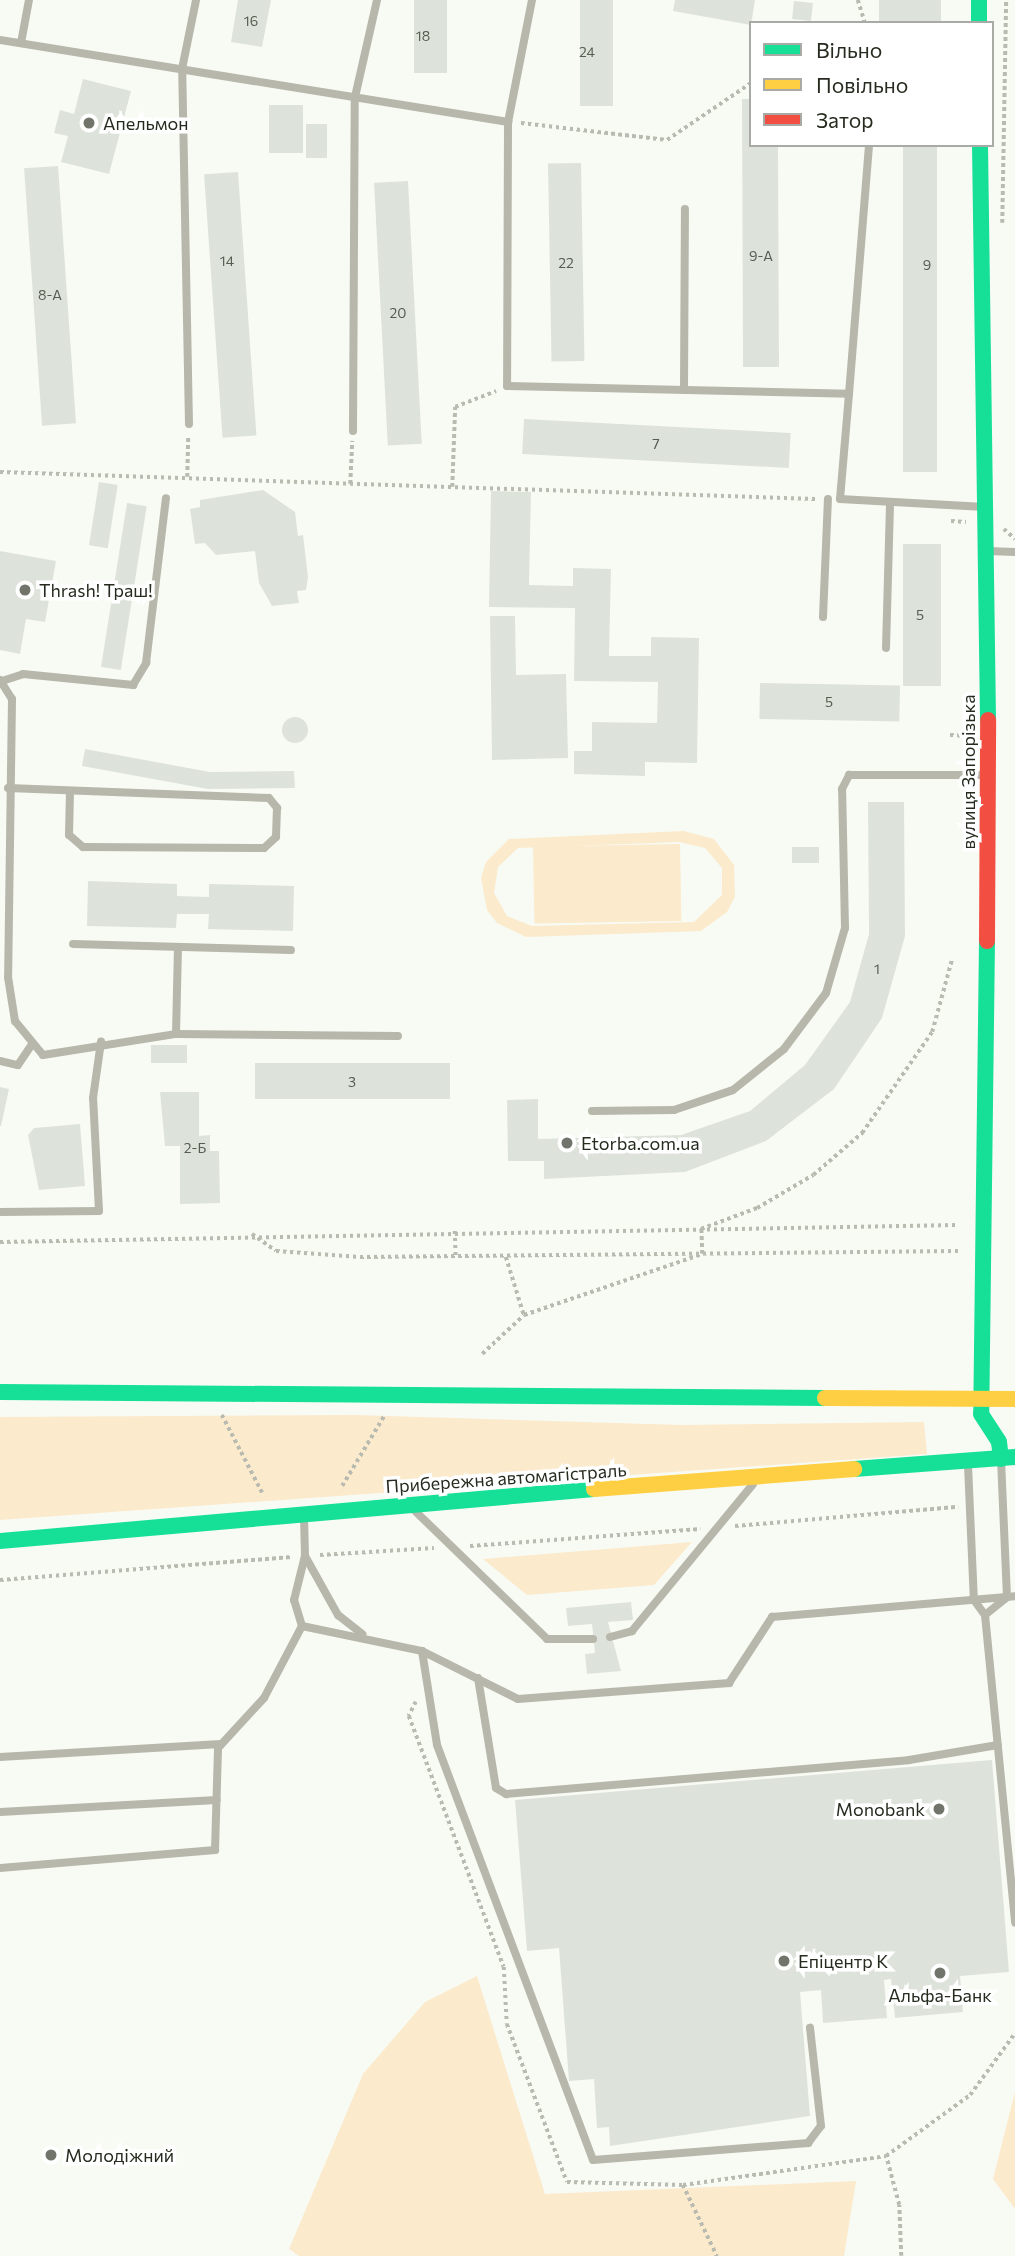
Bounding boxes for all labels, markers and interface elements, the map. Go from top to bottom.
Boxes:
house number: 16 [244,13,258,29]
legend [749,21,994,147]
house number: 18 [416,28,430,44]
text: Вільно [816,37,882,62]
house number: 24 [579,44,595,60]
text: Повільно [816,72,908,97]
text: Затор [816,107,873,132]
place label: Апельмон [103,112,189,134]
marker: Апельмон [81,115,97,131]
house number: 9-А [749,248,773,264]
house number: 14 [220,253,234,269]
house number: 22 [558,255,574,271]
house number: 9 [923,257,931,273]
house number: 8-А [38,287,62,303]
house number: 20 [390,305,406,321]
house number: 7 [652,436,660,452]
place label: Thrash! Траш! [39,579,153,601]
marker: Thrash! Траш! [17,582,33,598]
house number: 5 [916,607,924,623]
house number: 5 [825,694,833,710]
street label: вулиця Запорізька [957,694,979,850]
house number: 1 [874,961,880,977]
house number: 3 [348,1074,356,1090]
place label: Etorba.com.ua [581,1132,700,1154]
marker: Etorba.com.ua [559,1135,575,1151]
house number: 2-Б [184,1140,206,1156]
street label: Прибережна автомагістраль [385,1459,627,1497]
place label: Monobank [836,1798,925,1820]
marker: Monobank [931,1801,947,1817]
place label: Епіцентр К [798,1950,888,1972]
marker: Епіцентр К [776,1953,792,1969]
marker: Альфа-Банк [932,1965,948,1981]
place label: Альфа-Банк [888,1984,992,2006]
place label: Молодіжний [65,2144,174,2166]
marker: Молодіжний [43,2147,59,2163]

